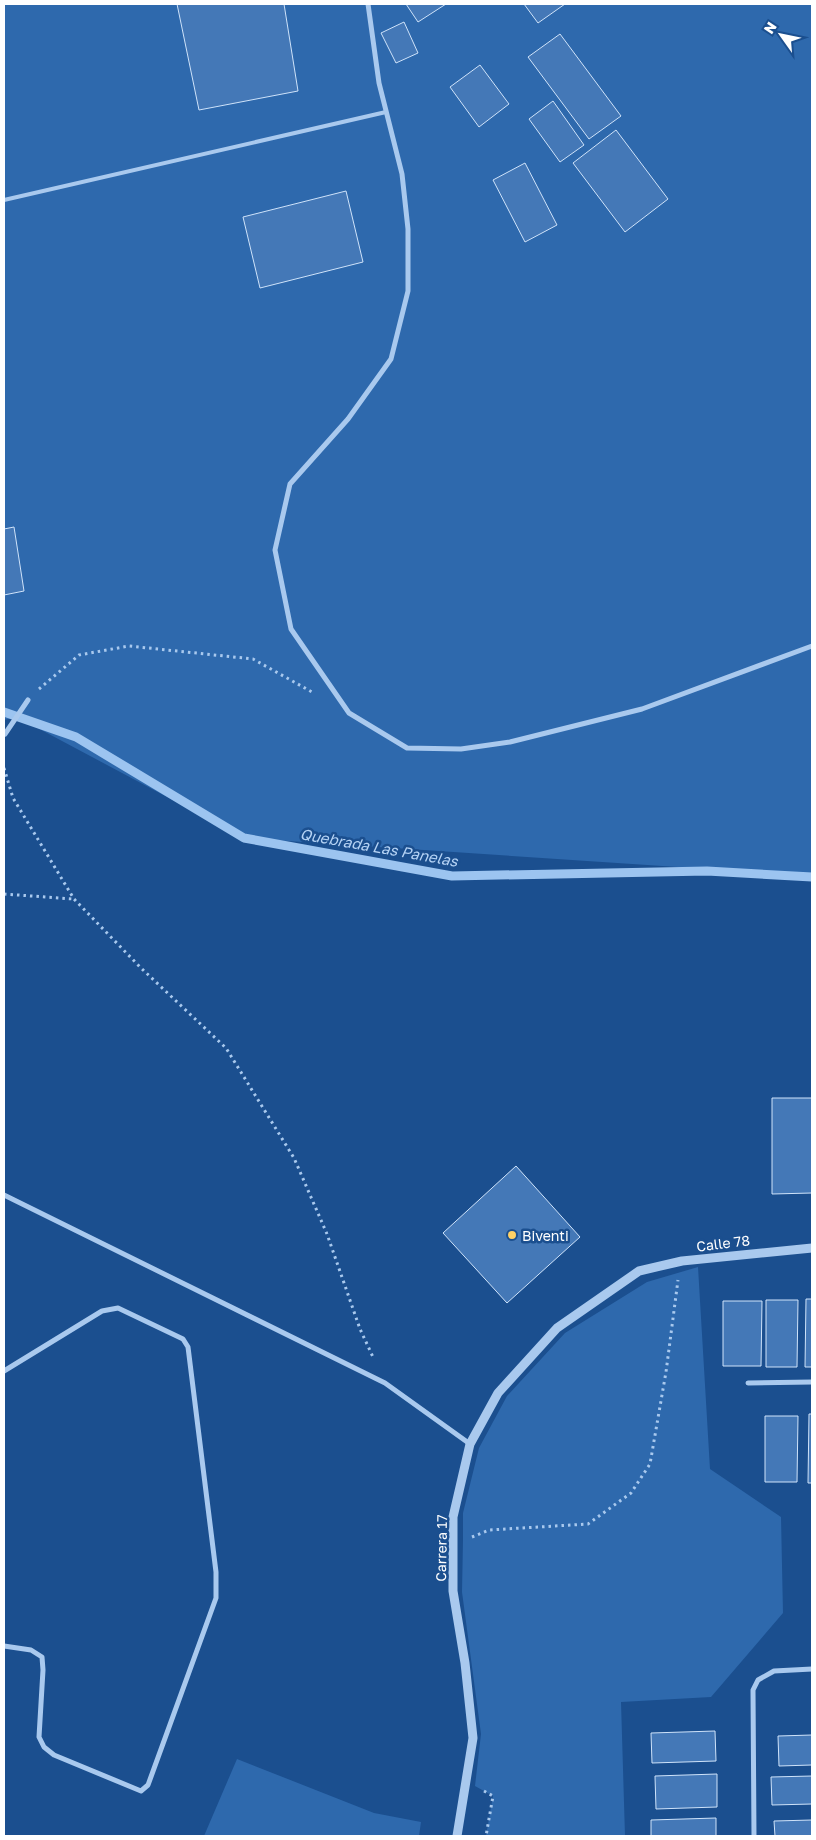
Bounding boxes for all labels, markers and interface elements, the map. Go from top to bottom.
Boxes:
north arrow [756,10,806,60]
text: N [760,19,780,37]
water label: Quebrada Las Panelas [299,824,460,870]
place label: Biventi [522,1227,569,1244]
marker: Biventi [506,1229,518,1241]
street label: Calle 78 [695,1231,751,1255]
street label: Carrera 17 [432,1514,450,1582]

